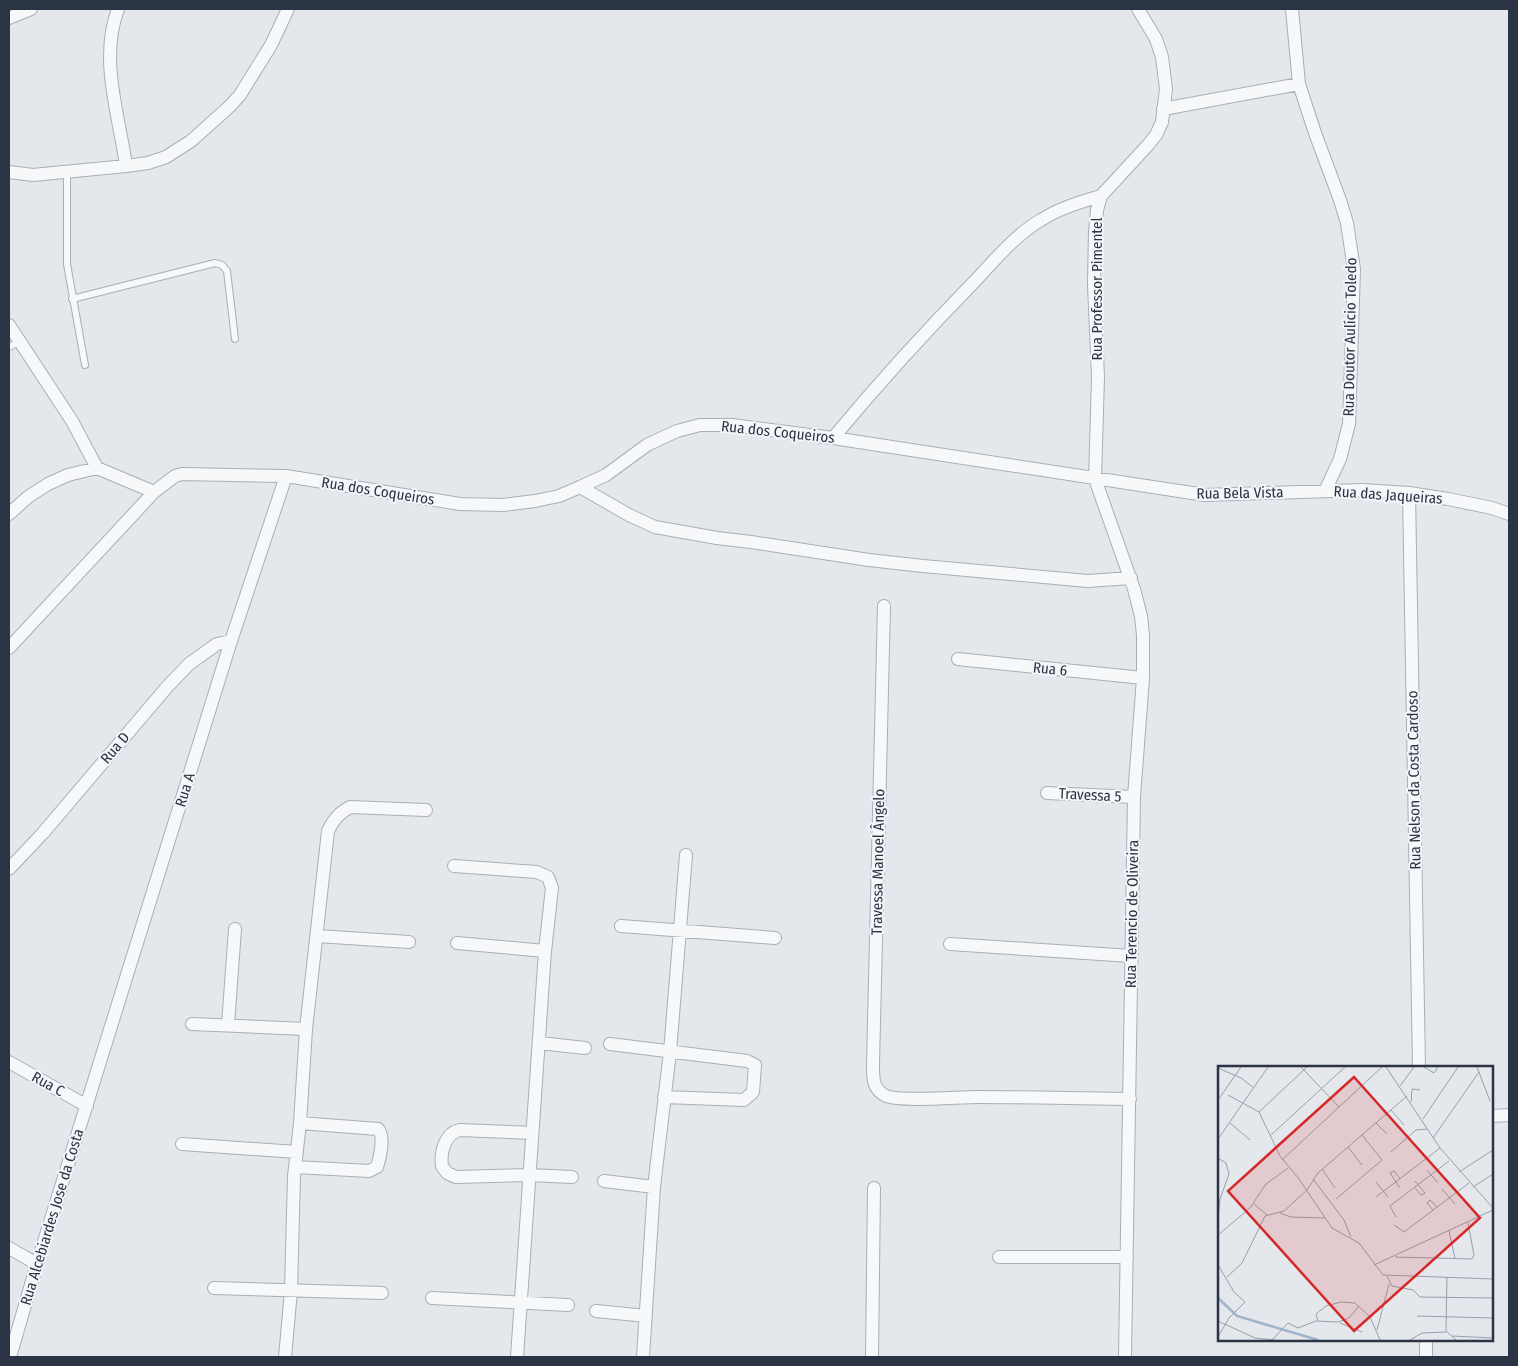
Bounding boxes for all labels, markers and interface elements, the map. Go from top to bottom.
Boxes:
street label: Rua Professor Pimentel [1088,218,1106,360]
street label: Rua Doutor Aulício Toledo [1340,257,1360,417]
street label: Rua dos Coqueiros [720,417,836,447]
street label: Rua dos Coqueiros [320,473,436,509]
street label: Rua das Jaqueiras [1333,482,1443,508]
street label: Rua Bela Vista [1196,483,1284,503]
street label: Rua 6 [1032,658,1068,680]
street label: Rua Nelson da Costa Cardoso [1403,690,1425,870]
street label: Rua D [97,729,133,767]
street label: Rua A [171,771,199,809]
street label: Travessa 5 [1058,784,1122,806]
street label: Travessa Manoel Ângelo [868,789,888,935]
street label: Rua Terencio de Oliveira [1122,840,1142,988]
inset map [1218,1066,1493,1341]
street label: Rua C [29,1068,68,1100]
street label: Rua Alcebiardes Jose da Costa [17,1127,87,1307]

